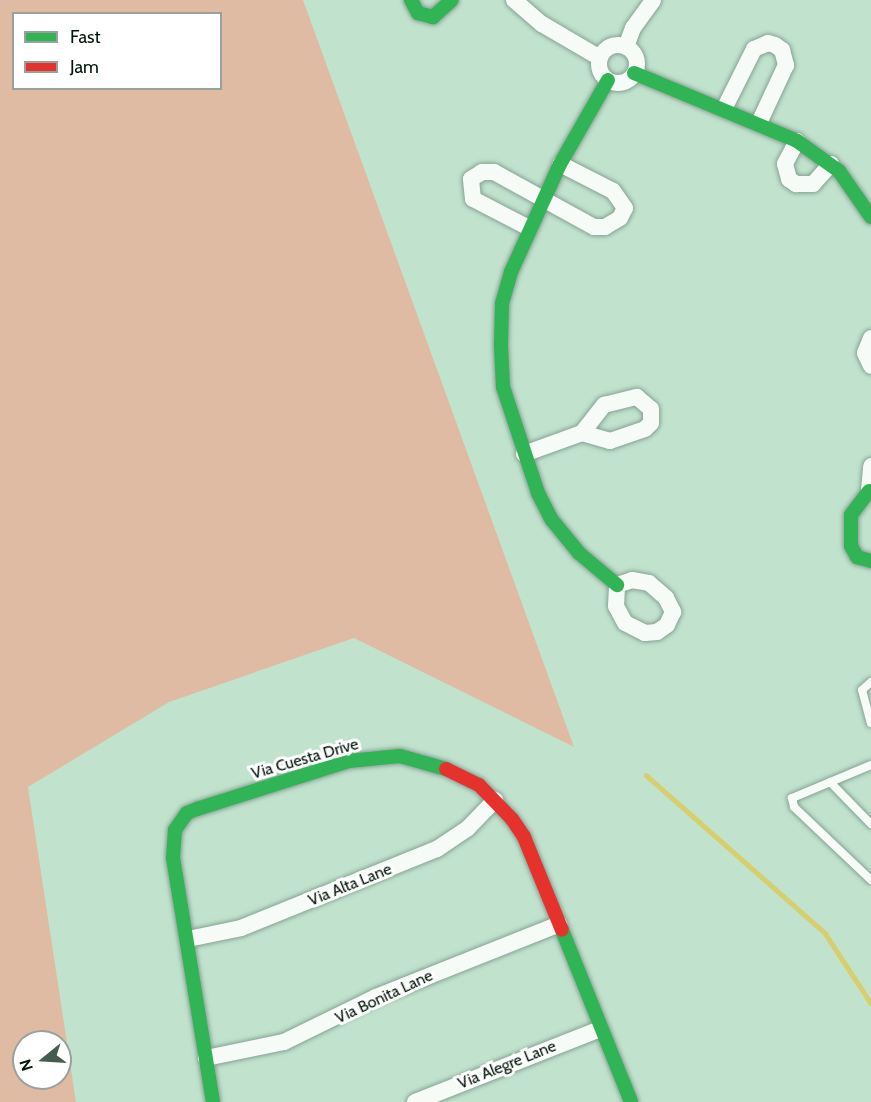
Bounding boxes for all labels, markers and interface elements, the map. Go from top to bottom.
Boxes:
legend [12,12,222,90]
text: Fast [70,26,101,48]
text: Jam [70,56,99,78]
street label: Via Cuesta Drive [249,735,361,783]
street label: Via Alta Lane [306,860,394,910]
street label: Via Bonita Lane [332,966,436,1028]
north arrow [12,1030,72,1090]
street label: Via Alegre Lane [455,1037,559,1093]
text: N [16,1057,37,1073]

